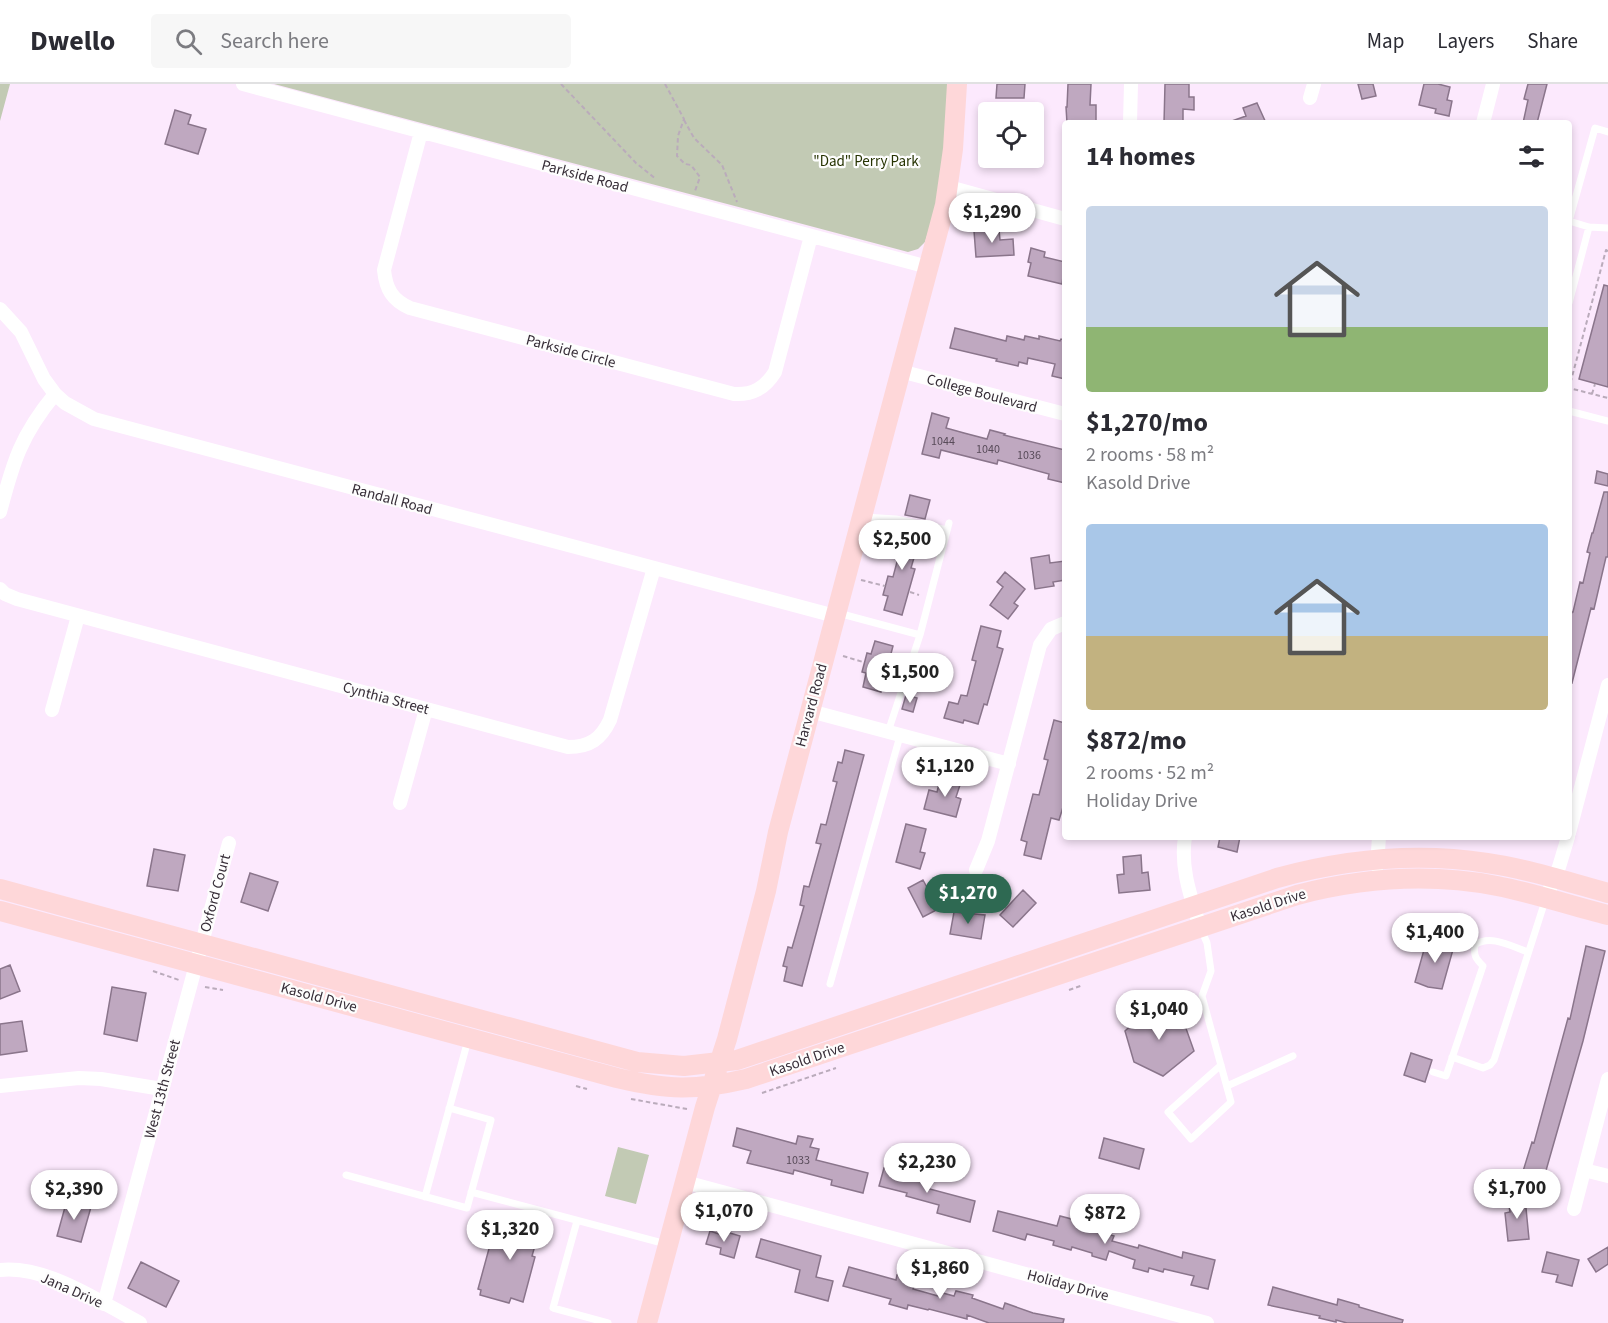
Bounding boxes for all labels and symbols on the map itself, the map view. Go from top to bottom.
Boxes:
park label: "Dad" Perry Park [813,151,919,172]
street label: Parkside Road [539,155,631,198]
pin: $1,290 [943,193,1041,244]
street label: Parkside Circle [524,329,618,374]
street label: College Boulevard [924,369,1039,418]
house number: 1044 [931,433,955,450]
house number: 1040 [976,441,1000,458]
house number: 1036 [1017,447,1041,464]
street label: Randall Road [349,479,435,520]
pin: $2,500 [853,520,951,571]
pin: $1,500 [861,653,959,704]
street label: Harvard Road [790,661,833,749]
street label: Cynthia Street [340,677,431,720]
pin: $1,120 [896,747,994,798]
street label: Oxford Court [195,852,236,935]
pin: $1,270 [919,874,1017,925]
street label: Kasold Drive [1228,883,1309,928]
pin: $1,400 [1386,913,1484,964]
street label: Kasold Drive [278,977,359,1018]
pin: $1,040 [1110,990,1208,1041]
street label: West 13th Street [139,1037,186,1141]
street label: Kasold Drive [767,1037,848,1082]
pin: $2,230 [878,1143,976,1194]
house number: 1033 [786,1152,810,1169]
pin: $1,700 [1468,1169,1566,1220]
pin: $2,390 [25,1170,123,1221]
pin: $1,070 [675,1192,773,1243]
pin: $872 [1069,1194,1141,1245]
pin: $1,320 [461,1210,559,1261]
pin: $1,860 [891,1249,989,1300]
street label: Holiday Drive [1025,1264,1111,1306]
street label: Jana Drive [37,1267,106,1313]

